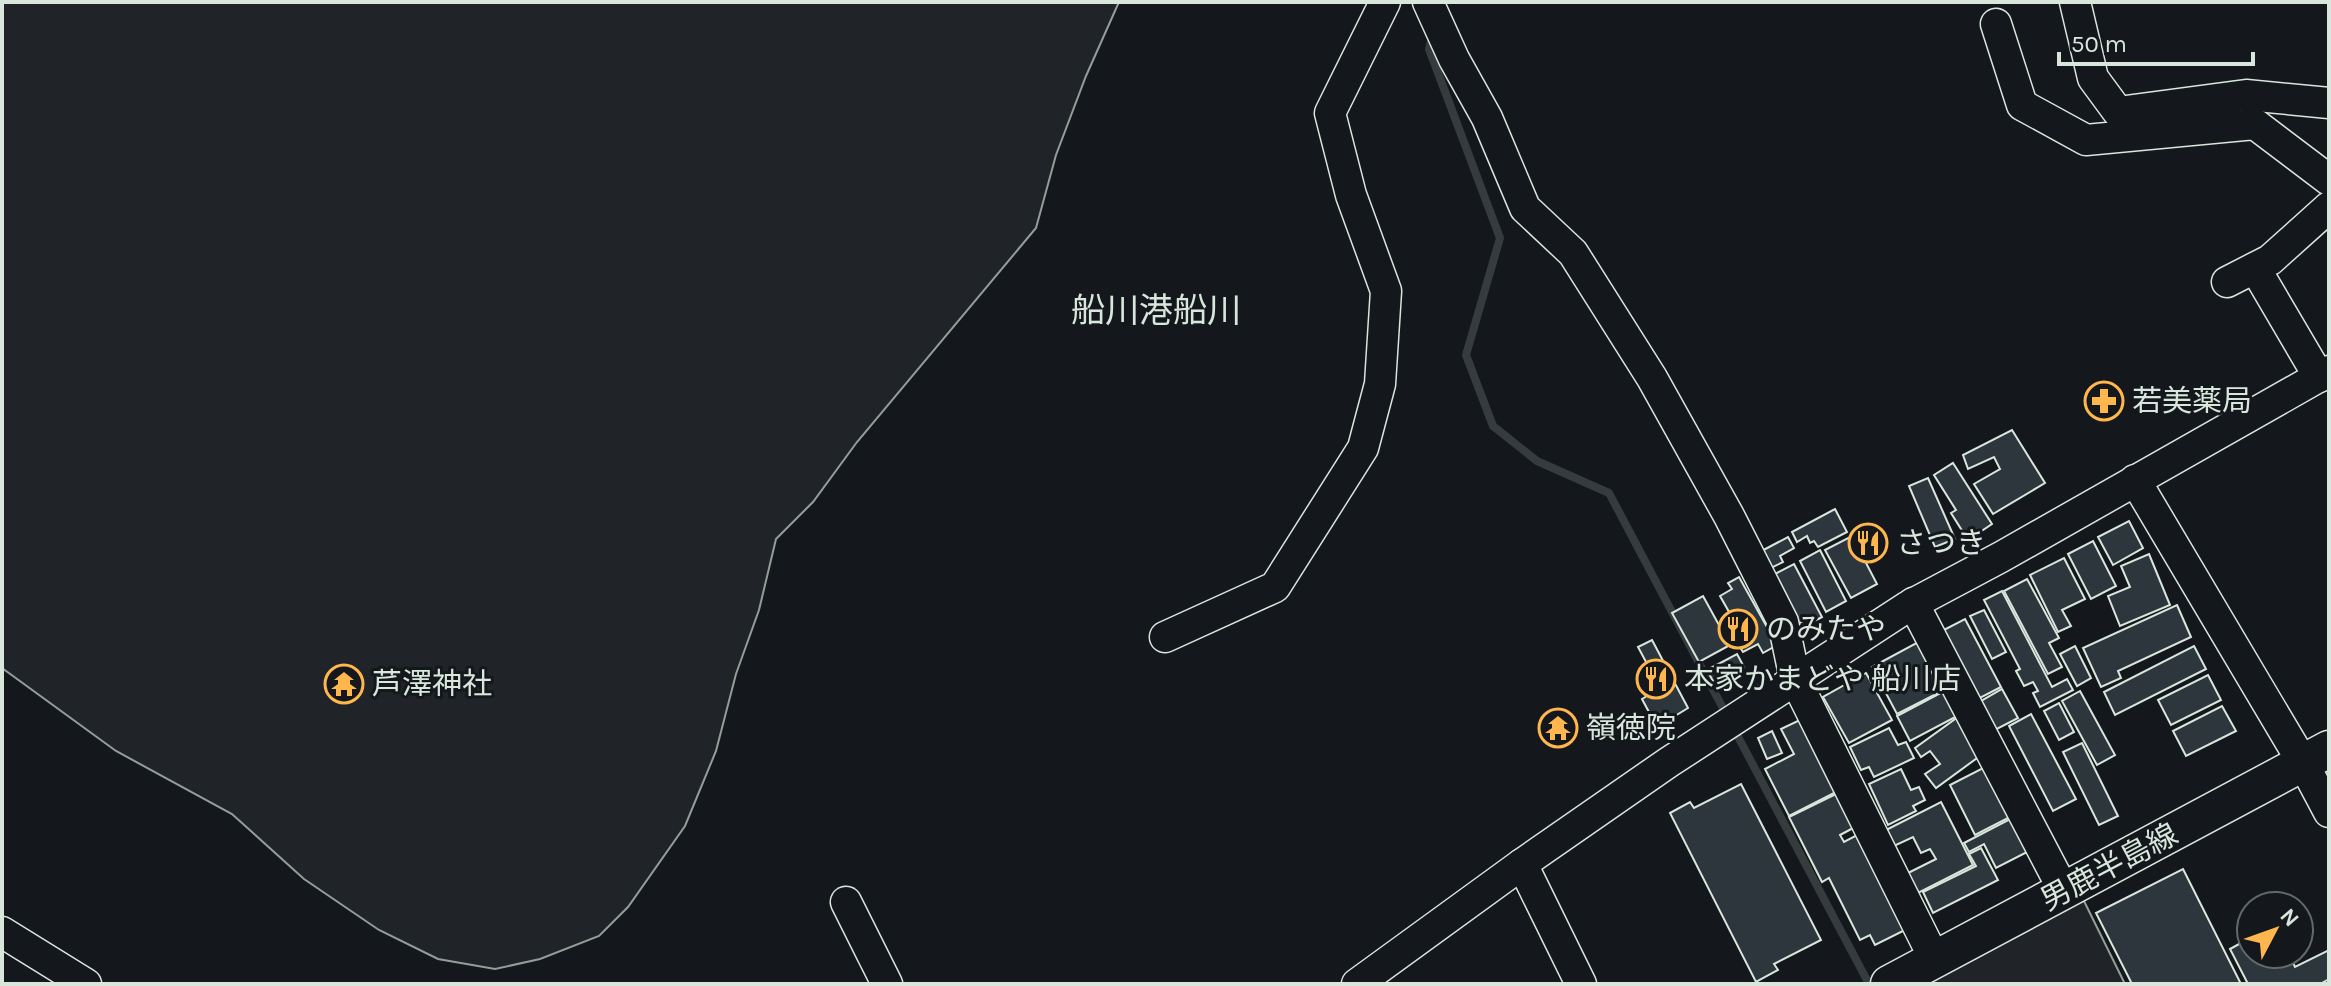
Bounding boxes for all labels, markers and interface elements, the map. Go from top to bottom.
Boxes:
scale bar [2059,16,2253,66]
text: 50 m [2071,30,2127,58]
district label: 船川港船川 [1071,291,1241,331]
pharmacy icon: 若美薬局 [2083,380,2125,422]
place label: 若美薬局 [2132,383,2252,419]
restaurant icon: さつき [1847,522,1889,564]
place label: さつき [1896,525,1986,561]
restaurant icon: のみたや [1717,608,1759,650]
place label: のみたや [1766,611,1886,647]
restaurant icon: 本家かまどや 船川店 [1635,658,1677,700]
place label: 本家かまどや 船川店 [1684,661,1961,697]
temple icon: 芦澤神社 [323,663,365,705]
place label: 芦澤神社 [372,666,492,702]
temple icon: 嶺徳院 [1537,707,1579,749]
place label: 嶺徳院 [1586,710,1676,746]
street label: 男鹿半島線 [2034,816,2184,918]
north arrow [2235,890,2315,970]
text: N [2274,903,2304,932]

